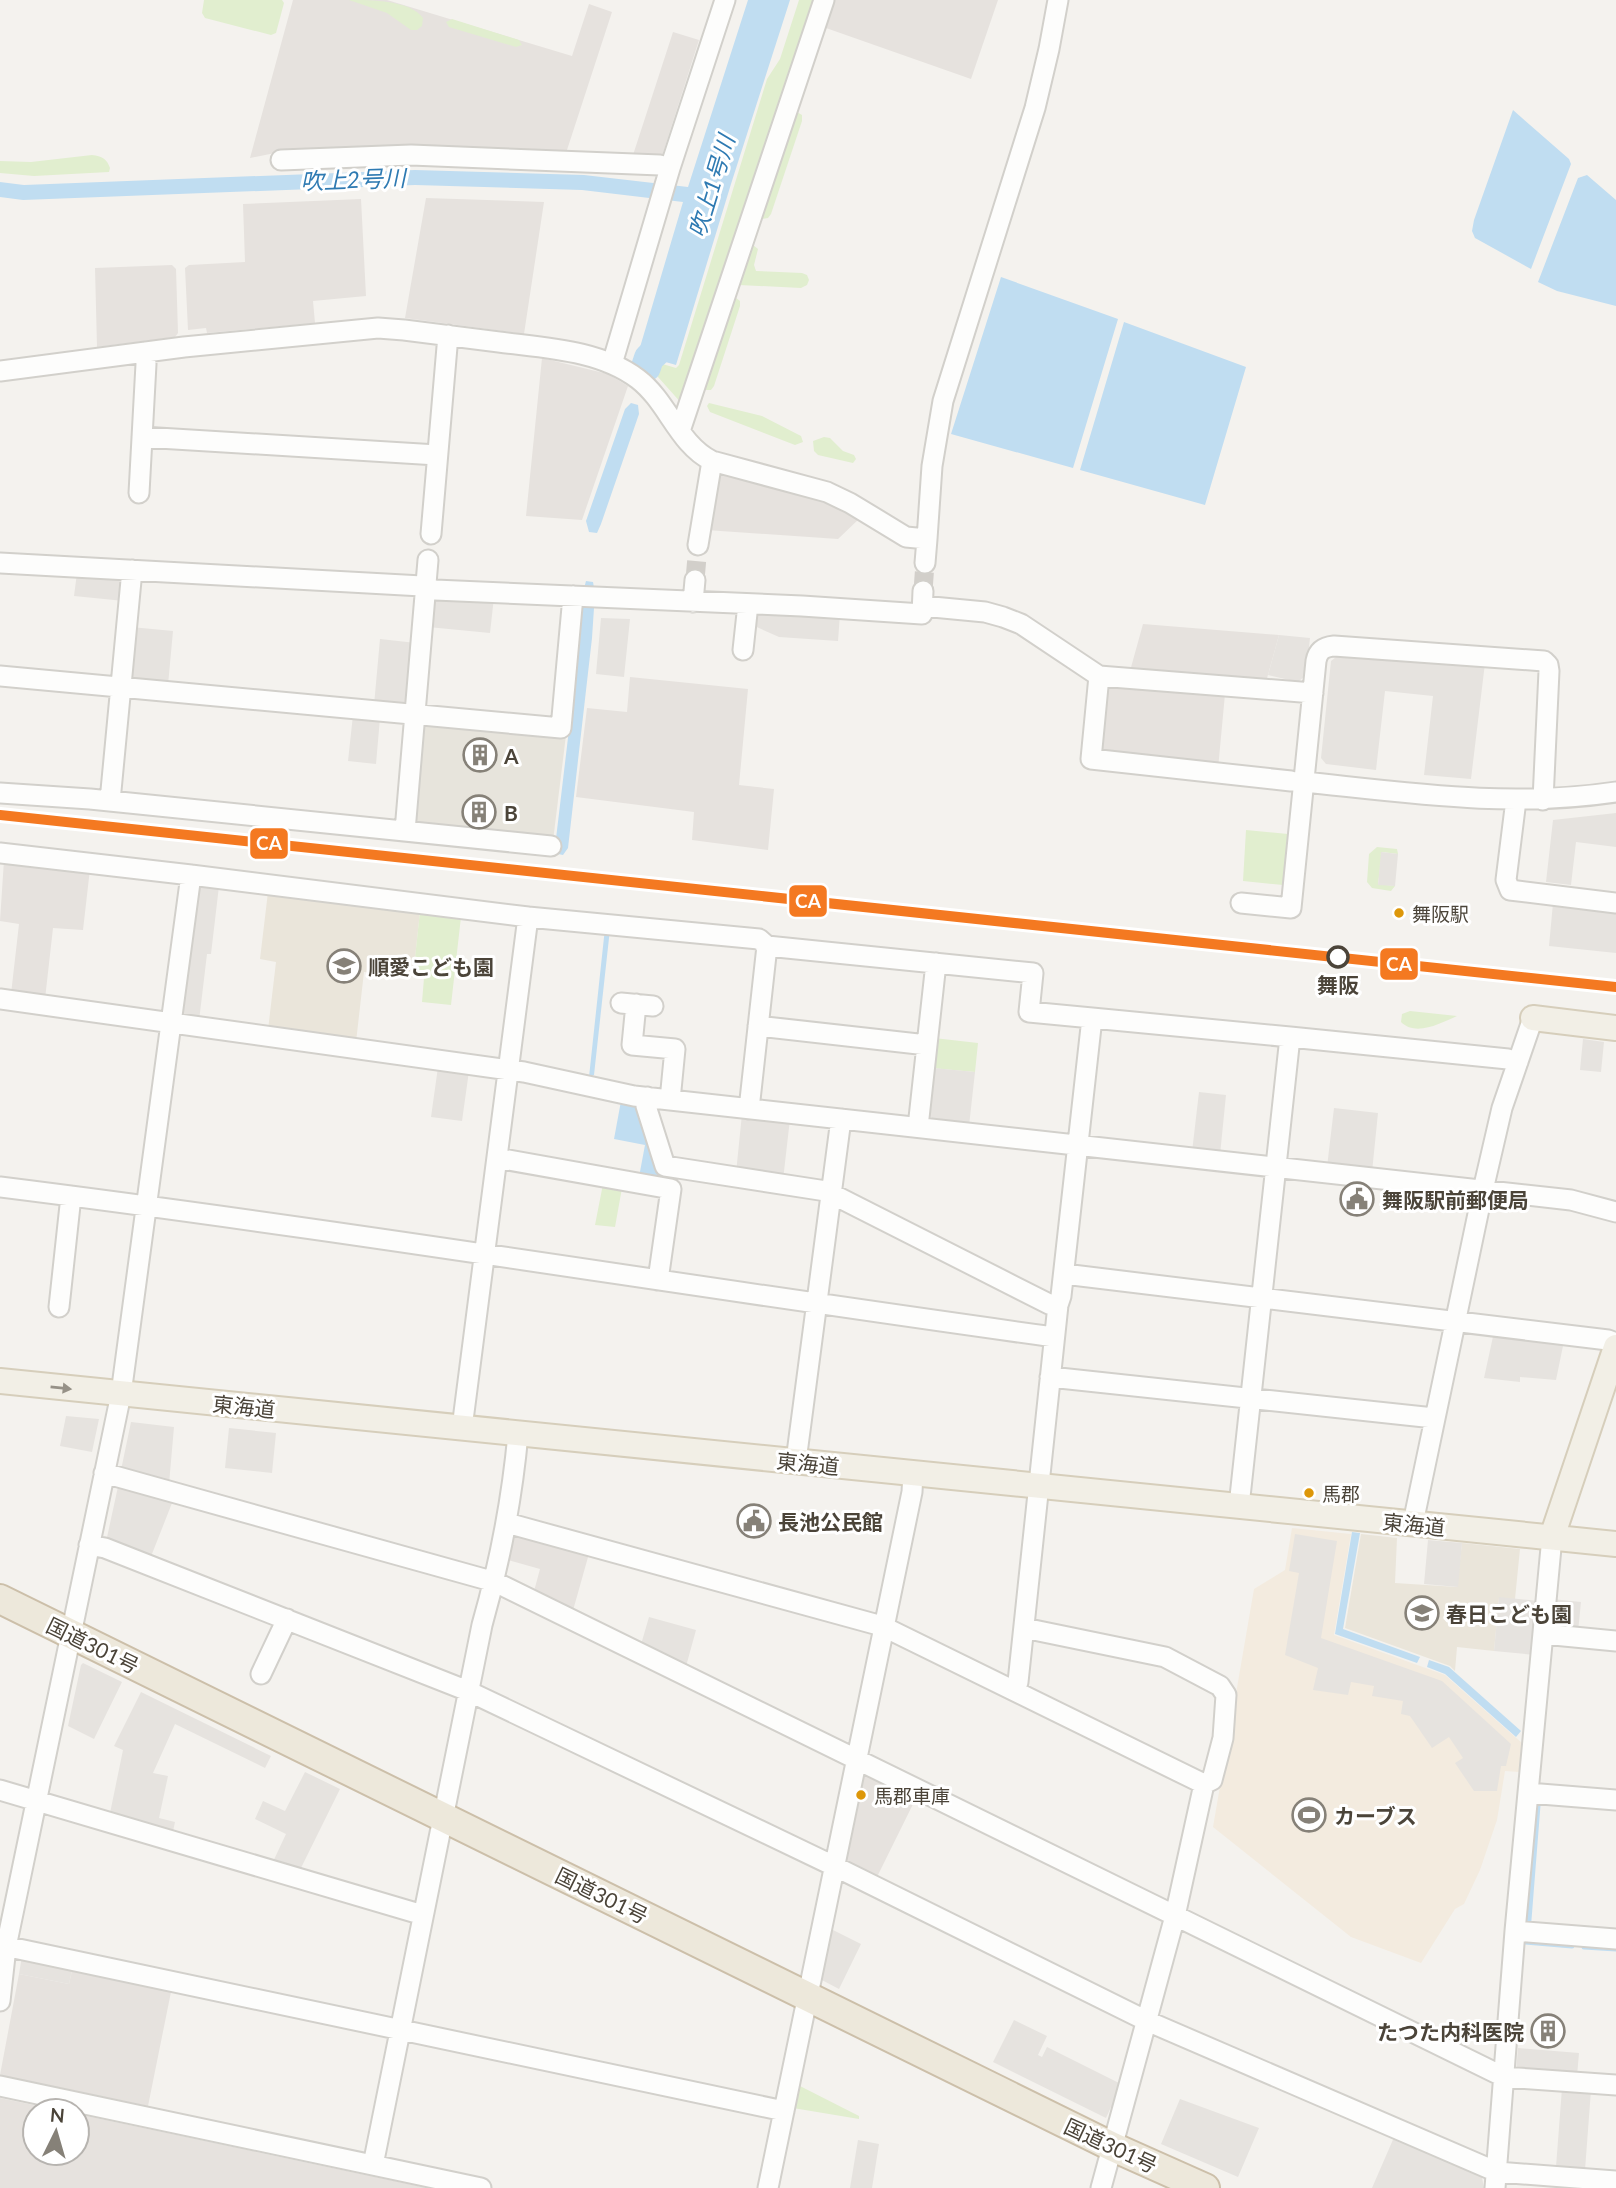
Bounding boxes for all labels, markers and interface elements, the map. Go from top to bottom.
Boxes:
water label: 吹上1号川 [682,129,741,240]
water label: 吹上2号川 [300,163,409,195]
building icon: A [461,736,499,774]
place label: A [503,743,519,768]
building icon: B [460,793,498,831]
place label: B [504,800,518,825]
line badge: CA [249,827,289,860]
text: CA [256,831,283,854]
line badge: CA [788,884,828,918]
text: CA [795,889,822,912]
place label: 舞阪駅 [1412,902,1469,925]
marker: 舞阪駅 [1392,906,1406,920]
marker: 舞阪 [1327,946,1349,968]
school or university icon: 順愛こども園 [325,947,363,985]
line badge: CA [1379,947,1419,981]
text: CA [1386,952,1413,975]
place label: 順愛こども園 [368,954,494,979]
place label: 舞阪 [1317,972,1359,997]
public building icon: 舞阪駅前郵便局 [1338,1180,1376,1218]
place label: 舞阪駅前郵便局 [1382,1187,1529,1212]
one-way arrow [50,1382,72,1393]
street label: 東海道 [211,1390,277,1422]
street label: 東海道 [775,1447,841,1479]
place label: 馬郡 [1322,1482,1360,1505]
marker: 馬郡 [1302,1486,1316,1500]
public building icon: 長池公民館 [735,1502,773,1540]
street label: 東海道 [1381,1508,1447,1540]
place label: 長池公民館 [778,1509,883,1534]
school or university icon: 春日こども園 [1403,1594,1441,1632]
place label: 春日こども園 [1446,1601,1572,1626]
street label: 国道301号 [43,1612,143,1678]
place label: 馬郡車庫 [874,1784,950,1807]
marker: 馬郡車庫 [854,1788,868,1802]
sports icon: カーブス [1290,1796,1328,1834]
place label: カーブス [1334,1803,1417,1828]
street label: 国道301号 [552,1862,652,1928]
building icon: たつた内科医院 [1529,2012,1567,2050]
place label: たつた内科医院 [1377,2019,1524,2044]
north arrow [21,2097,91,2167]
text: N [49,2102,66,2127]
street label: 国道301号 [1061,2113,1161,2177]

